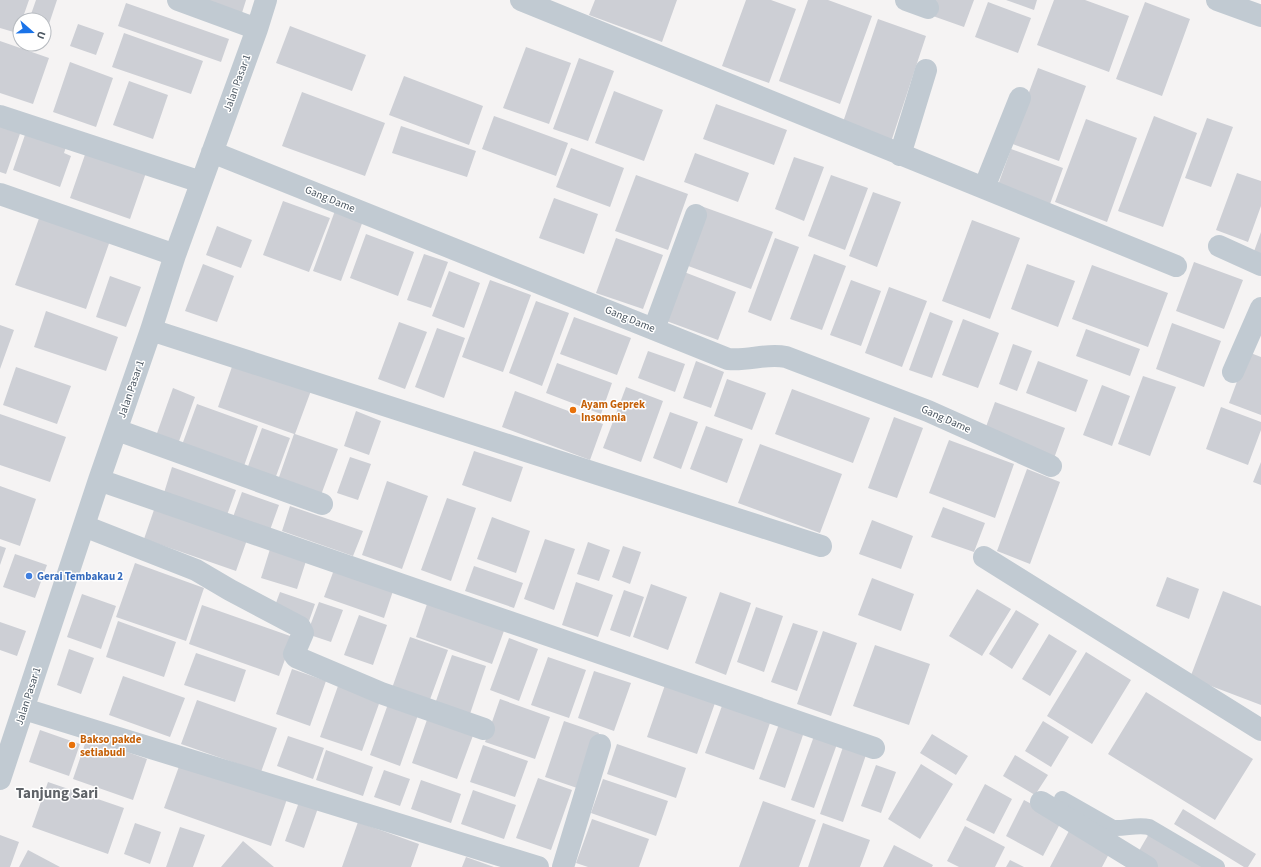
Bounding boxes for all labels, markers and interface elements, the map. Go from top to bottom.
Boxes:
north arrow [12,12,52,52]
text: U [33,29,49,41]
street label: Jalan Pasar 1 [220,52,254,114]
street label: Gang Dame [303,182,358,216]
street label: Gang Dame [603,302,658,336]
street label: Jalan Pasar 1 [114,358,148,420]
place label: Ayam Geprek Insomnia [580,397,645,425]
street label: Gang Dame [919,401,974,437]
marker: Ayam Geprek Insomnia [568,405,578,415]
place label: Gerai Tembakau 2 [37,569,123,584]
marker: Gerai Tembakau 2 [24,571,34,581]
street label: Jalan Pasar 1 [12,665,44,727]
place label: Bakso pakde setiabudi [80,732,142,760]
marker: Bakso pakde setiabudi [67,740,77,750]
district label: Tanjung Sari [16,783,98,804]

